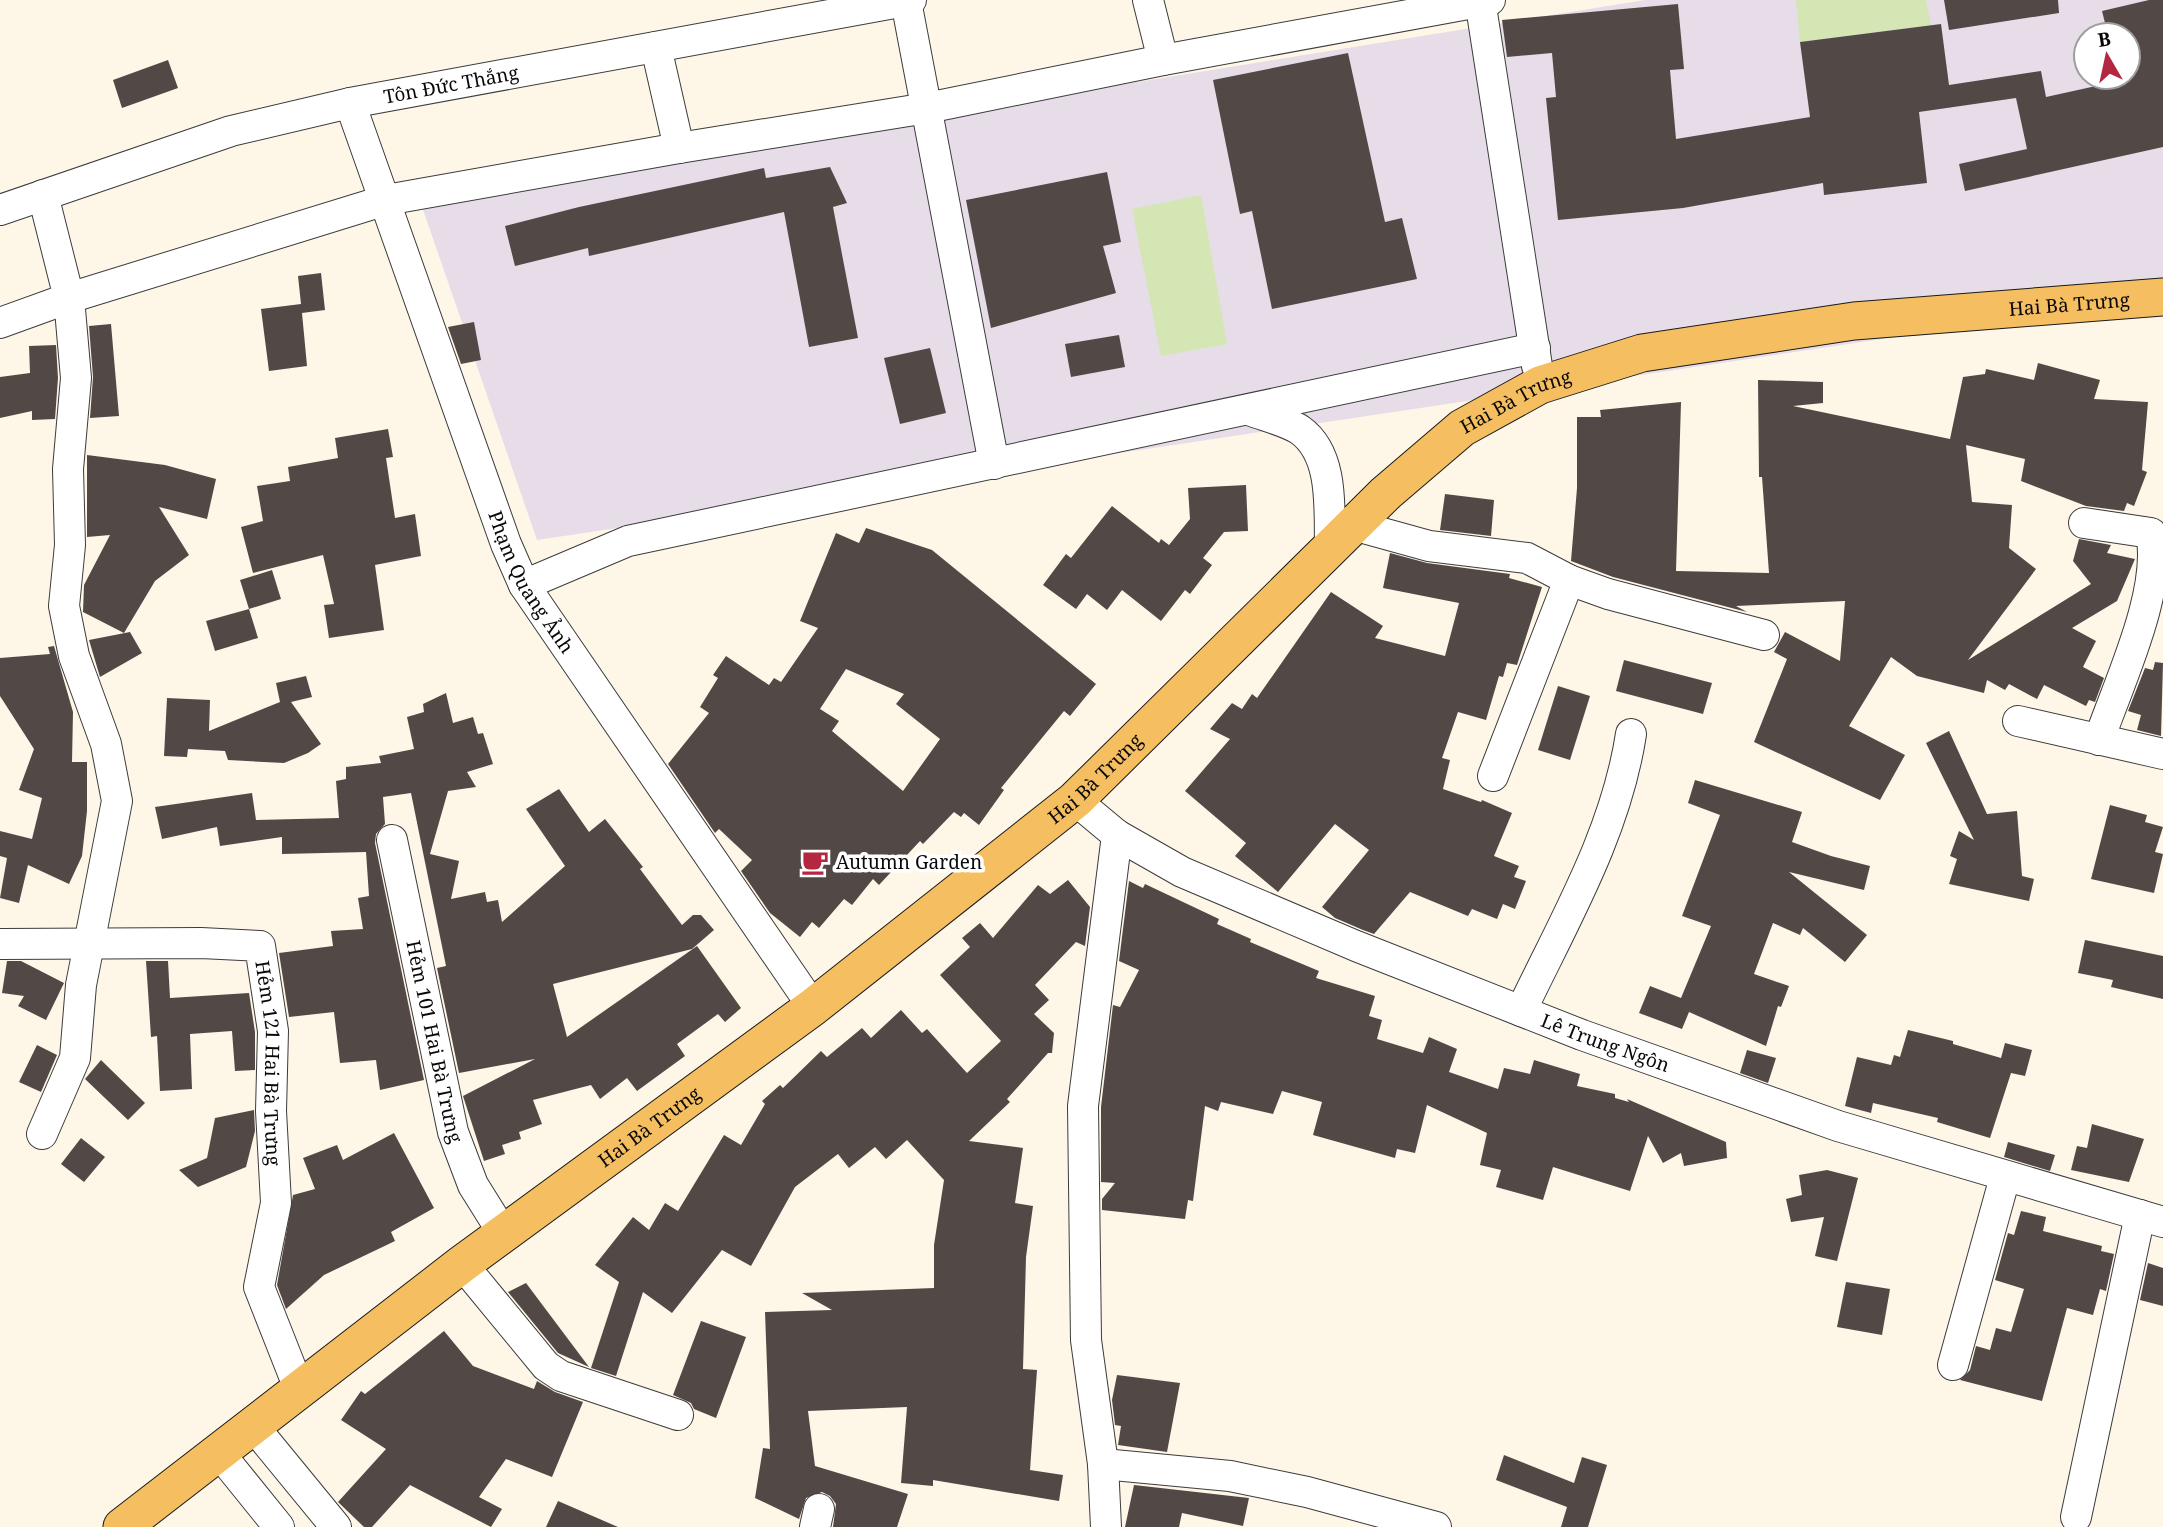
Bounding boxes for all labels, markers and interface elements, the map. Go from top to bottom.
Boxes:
north arrow [2072,21,2142,91]
text: B [2096,25,2113,53]
street label: Tôn Đức Thắng [381,59,521,110]
street label: Hai Bà Trưng [2008,287,2131,322]
street label: Hai Bà Trưng [1455,363,1574,440]
street label: Phạm Quang Ảnh [482,507,580,658]
street label: Hai Bà Trưng [1042,728,1148,830]
cafe icon: Autumn Garden [800,847,830,877]
place label: Autumn Garden [836,849,982,875]
street label: Hẻm 101 Hai Bà Trưng [400,938,469,1147]
street label: Hẻm 121 Hai Bà Trưng [249,959,287,1167]
street label: Lê Trung Ngôn [1537,1007,1673,1078]
street label: Hai Bà Trưng [593,1081,706,1173]

